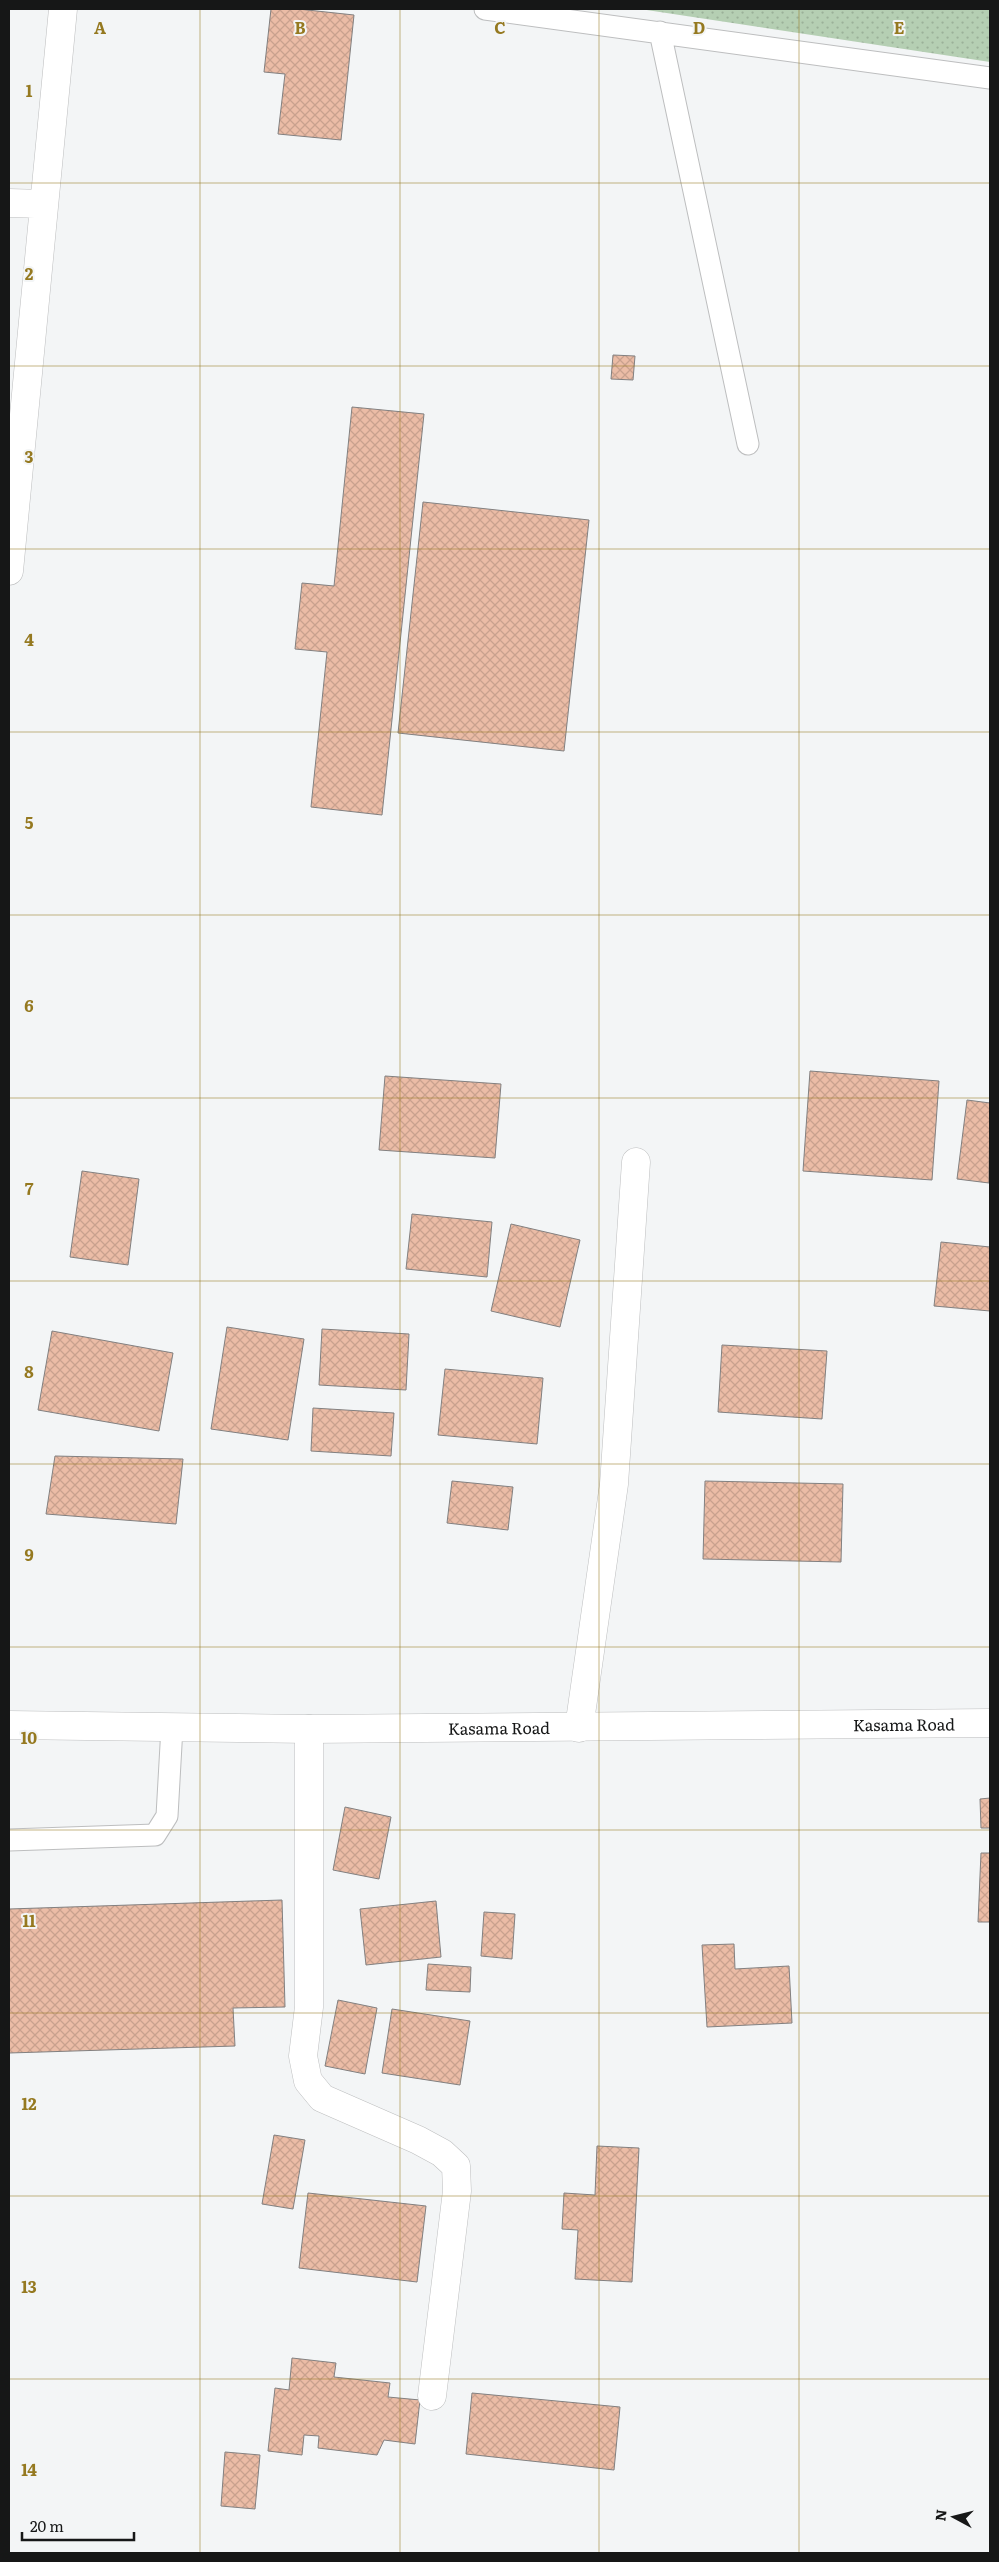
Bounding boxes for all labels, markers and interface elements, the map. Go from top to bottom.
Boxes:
text: A [94,15,106,39]
text: B [294,15,306,39]
text: C [494,15,506,39]
text: D [693,15,705,39]
text: E [894,15,905,39]
text: 1 [26,78,33,102]
text: 2 [25,261,34,285]
text: 3 [25,444,34,468]
text: 4 [24,627,34,651]
text: 5 [25,810,34,834]
text: 6 [24,993,34,1017]
text: 7 [25,1176,34,1200]
text: 8 [24,1359,34,1383]
text: 9 [24,1542,34,1566]
street label: Kasama Road [853,1711,955,1736]
street label: Kasama Road [448,1715,550,1740]
text: 10 [21,1725,37,1749]
text: 11 [22,1908,36,1932]
text: 12 [21,2091,37,2115]
text: 13 [21,2274,37,2298]
text: 14 [21,2457,37,2481]
north arrow [929,2492,979,2542]
text: N [929,2508,951,2522]
scale bar [22,2510,135,2542]
text: 20 m [30,2514,64,2537]

